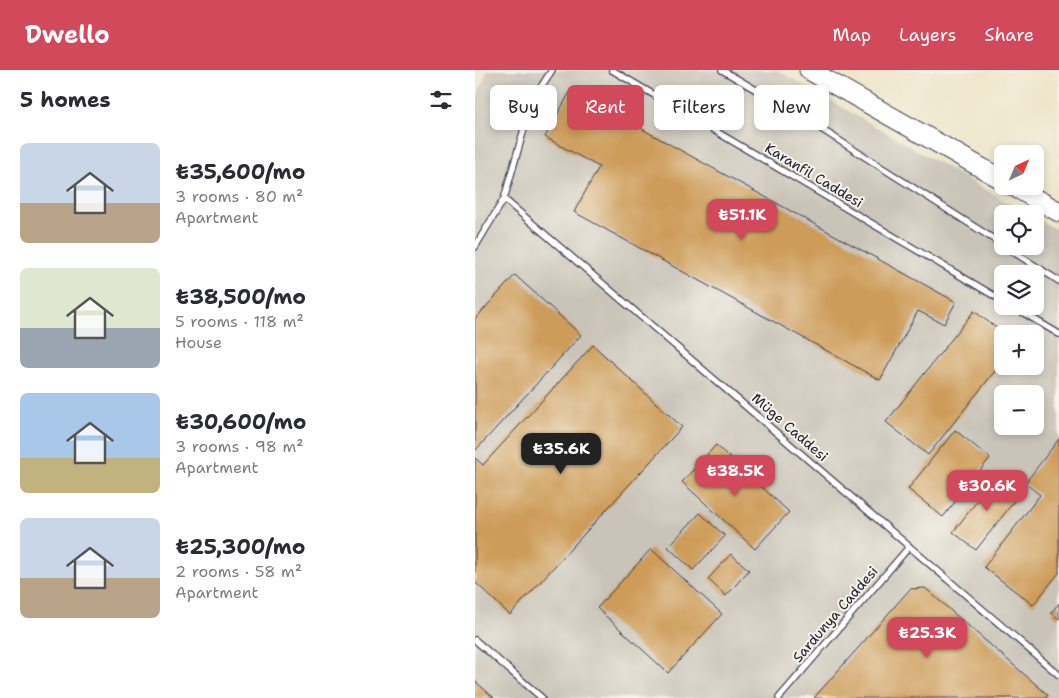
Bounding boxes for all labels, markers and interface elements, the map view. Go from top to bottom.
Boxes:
text: Dwello [25,19,110,51]
text: Map [833,23,871,47]
text: Layers [899,23,956,47]
text: Share [984,23,1034,47]
chip: Buy [490,85,557,130]
chip: Rent [567,85,644,130]
chip: Filters [654,85,744,130]
chip: New [754,85,829,130]
text: 5 homes [20,86,111,114]
icon: filters [427,86,455,114]
street label: Karanfil Caddesi [762,139,866,211]
north arrow [994,145,1044,195]
map controls [994,145,1044,435]
text: ₺35,600/mo [175,158,305,186]
icon: home [60,163,120,223]
text: 3 rooms · 80 m² [175,186,303,207]
pin: ₺51.1K [701,198,783,241]
text: ₺51.1K [718,204,766,225]
button: locate [994,205,1044,255]
text: Apartment [175,207,258,228]
button: layers [994,265,1044,315]
text: ₺38,500/mo [175,283,306,311]
icon: home [60,288,120,348]
text: 5 rooms · 118 m² [175,311,304,332]
button: + [994,325,1044,375]
text: House [175,332,222,353]
button: − [994,385,1044,435]
street label: Müge Caddesi [748,389,832,465]
text: ₺30,600/mo [175,408,306,436]
icon: home [60,413,120,473]
pin: ₺35.6K [520,432,602,475]
text: 3 rooms · 98 m² [175,436,304,457]
text: ₺35.6K [532,438,590,459]
pin: ₺38.5K [694,454,776,497]
text: Apartment [175,457,258,478]
text: ₺38.5K [706,460,764,481]
pin: ₺30.6K [946,470,1028,512]
text: ₺30.6K [958,475,1016,496]
text: ₺25,300/mo [175,533,305,561]
icon: home [60,538,120,598]
text: 2 rooms · 58 m² [175,561,302,582]
street label: Sardunya Caddesi [788,562,882,666]
text: Apartment [175,582,258,603]
pin: ₺25.3K [886,616,968,659]
text: ₺25.3K [898,622,956,643]

